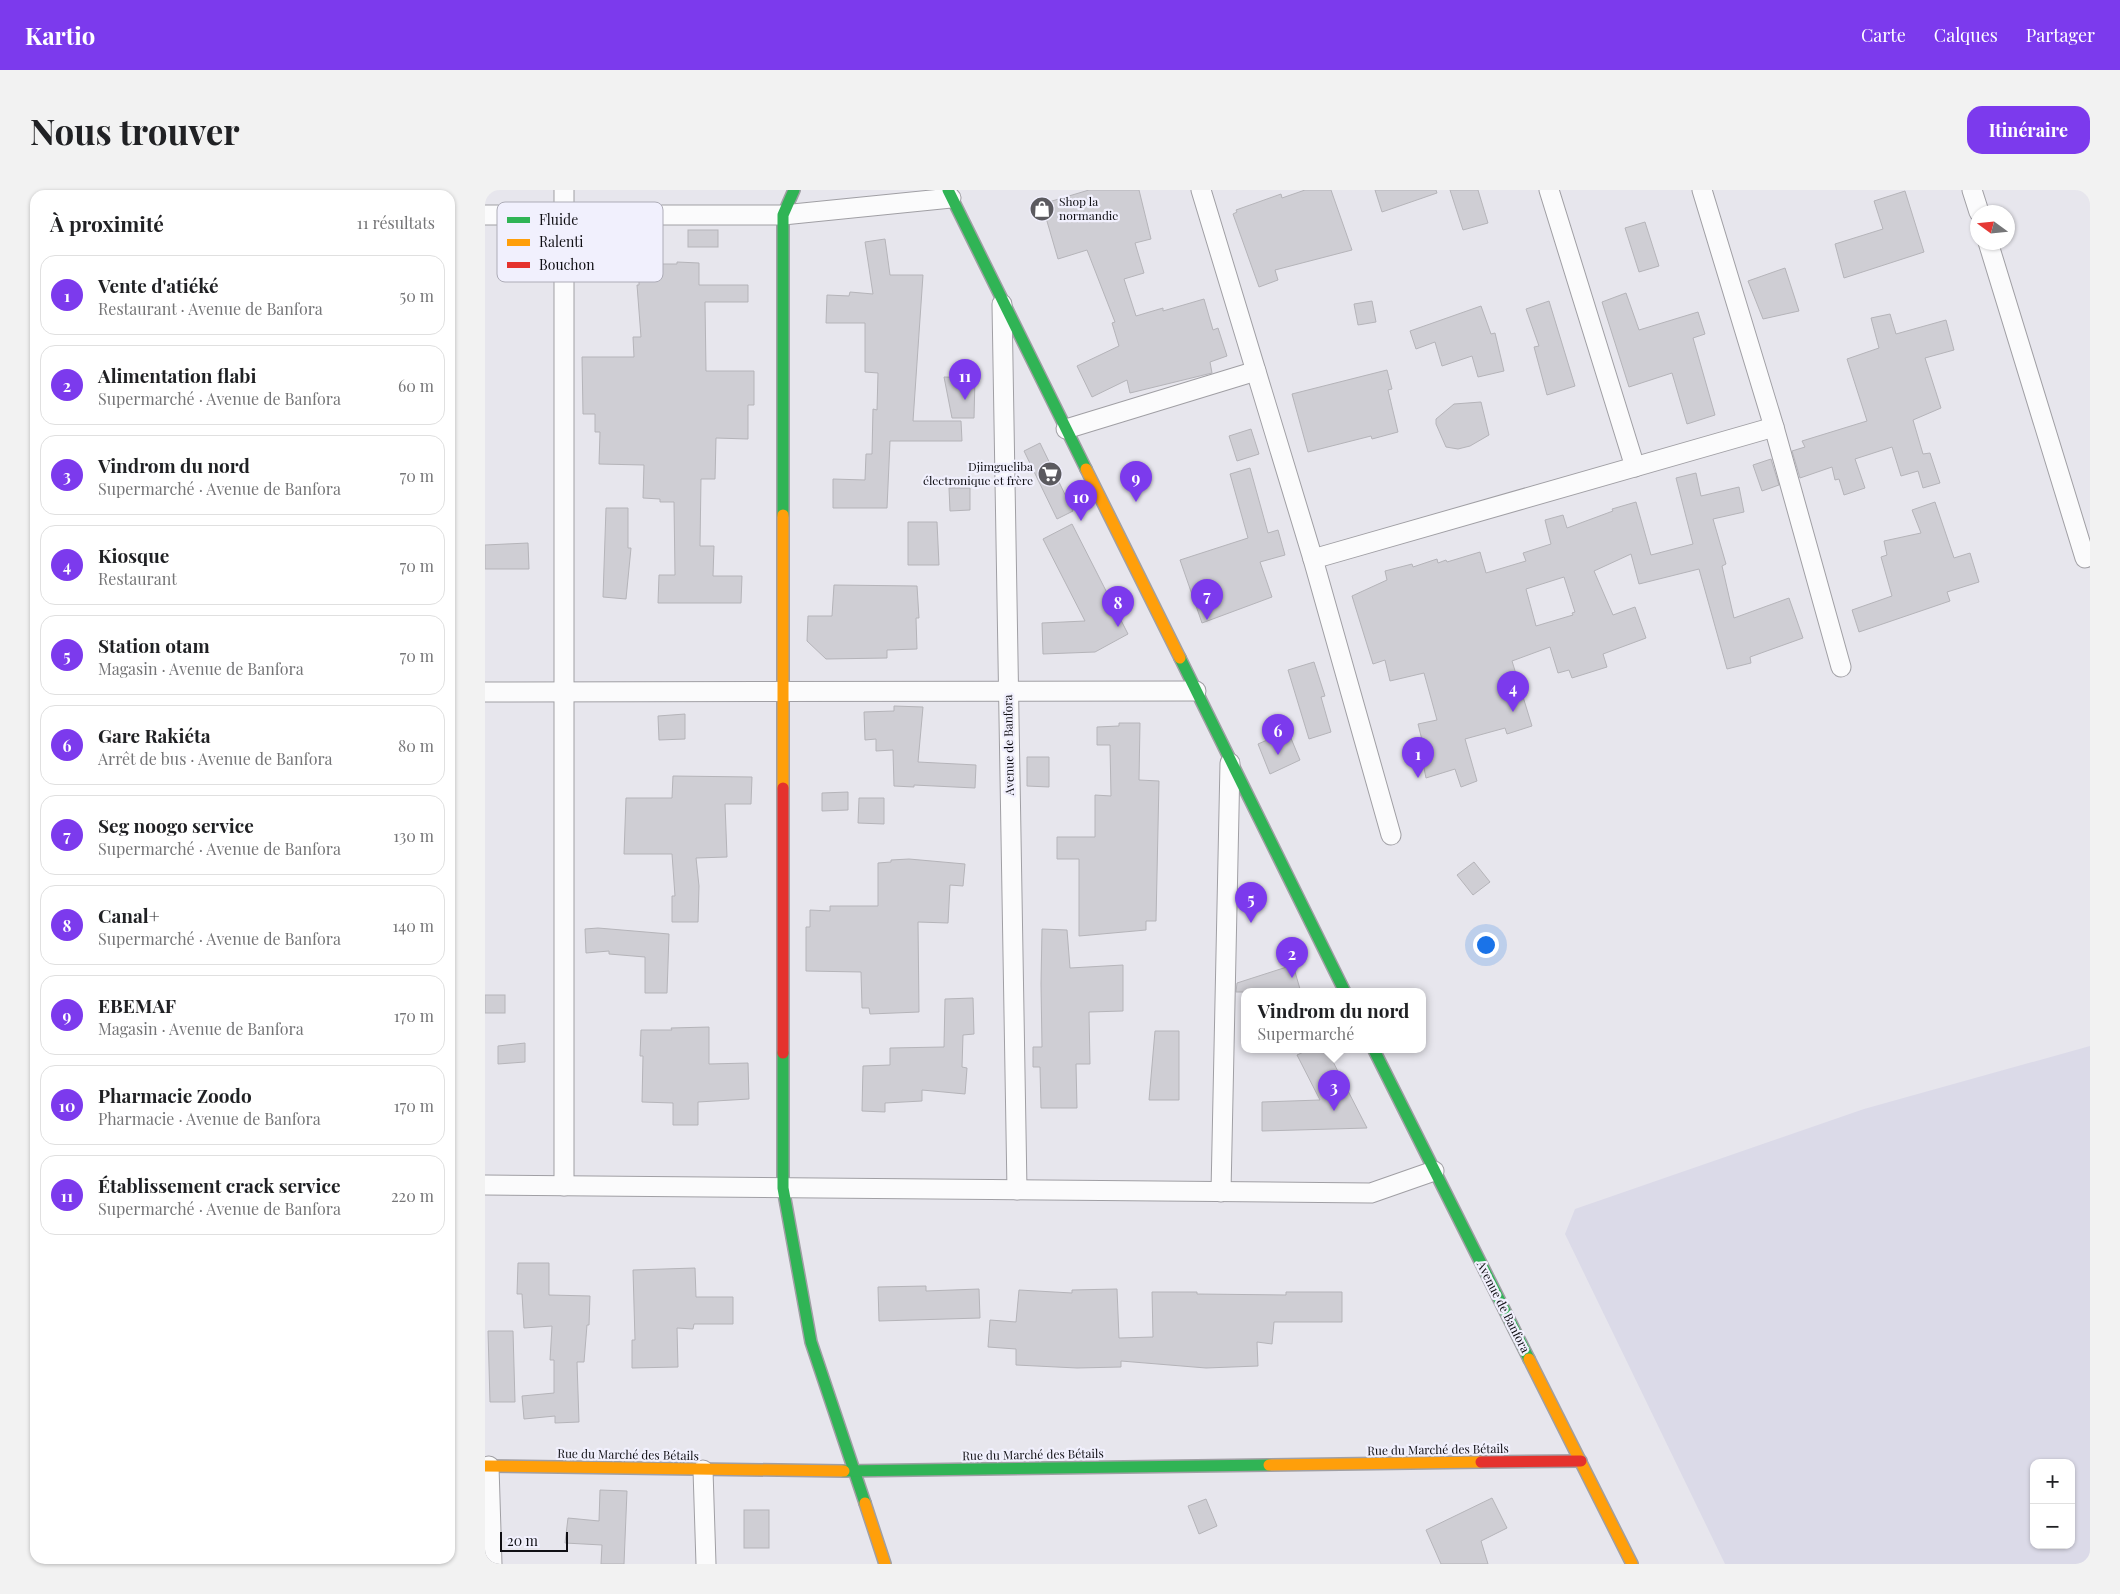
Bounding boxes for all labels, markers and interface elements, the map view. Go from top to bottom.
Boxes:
text: Kartio [25,19,95,51]
text: Carte [1861,23,1906,47]
text: Calques [1934,23,1998,47]
text: Partager [2026,23,2095,47]
button: Itinéraire [1967,106,2090,154]
text: Nous trouver [30,107,240,154]
place label: Shop la normandie [1059,193,1118,223]
shop icon: Shop la normandie [1029,196,1055,222]
legend [497,202,663,282]
north arrow [1970,205,2015,250]
text: À proximité [50,209,164,237]
text: Fluide [539,210,578,229]
text: 11 résultats [357,212,435,233]
text: Ralenti [539,232,583,251]
text: Bouchon [539,255,595,274]
text: Vente d'atiéké [98,272,219,298]
text: 1 [64,285,70,306]
text: 50 m [400,285,434,306]
text: Restaurant · Avenue de Banfora [98,298,323,319]
pin: 11 [949,359,981,400]
text: Alimentation flabi [98,362,256,388]
text: 2 [63,375,71,396]
text: 60 m [398,375,434,396]
text: Supermarché · Avenue de Banfora [98,388,341,409]
text: Vindrom du nord [98,452,250,478]
place label: Djimgueliba électronique et frère [923,458,1033,488]
supermarket icon: Djimgueliba électronique et frère [1037,461,1063,487]
pin: 9 [1120,461,1152,502]
text: 3 [63,465,71,486]
text: 70 m [400,465,434,486]
text: Supermarché · Avenue de Banfora [98,478,341,499]
pin: 10 [1065,480,1097,521]
text: Kiosque [98,542,169,568]
text: 4 [63,555,71,576]
text: 70 m [400,555,434,576]
text: Restaurant [98,568,177,589]
pin: 7 [1191,579,1223,620]
pin: 8 [1102,586,1134,627]
text: Station otam [98,632,210,658]
text: 5 [63,645,71,666]
text: 70 m [400,645,434,666]
text: Magasin · Avenue de Banfora [98,658,304,679]
pin: 4 [1497,671,1529,712]
street label: Avenue de Banfora [999,694,1017,797]
pin: 6 [1262,714,1294,755]
text: Gare Rakiéta [98,722,211,748]
text: 6 [63,735,71,756]
text: 80 m [398,735,434,756]
pin: 1 [1402,737,1434,778]
text: Arrêt de bus · Avenue de Banfora [98,748,333,769]
text: Seg noogo service [98,812,254,838]
text: 7 [63,825,71,846]
text: 130 m [393,825,434,846]
text: Supermarché · Avenue de Banfora [98,838,341,859]
pin: 5 [1235,882,1267,923]
text: Canal+ [98,902,160,928]
text: 8 [63,915,71,936]
text: 140 m [392,915,434,936]
text: Supermarché · Avenue de Banfora [98,928,341,949]
your location [1473,932,1499,958]
pin: 2 [1276,937,1308,978]
popup [1241,988,1426,1053]
text: EBEMAF [98,992,176,1018]
text: Vindrom du nord [1258,997,1409,1023]
text: 9 [63,1005,71,1026]
text: 170 m [394,1005,434,1026]
text: Magasin · Avenue de Banfora [98,1018,304,1039]
text: Supermarché [1258,1023,1354,1044]
pin: 3 [1318,1070,1350,1111]
text: Pharmacie Zoodo [98,1082,252,1108]
text: 10 [59,1095,75,1116]
text: 170 m [394,1095,434,1116]
text: Pharmacie · Avenue de Banfora [98,1108,321,1129]
text: Établissement crack service [98,1172,341,1198]
text: 11 [61,1185,73,1206]
text: 220 m [391,1185,434,1206]
text: Supermarché · Avenue de Banfora [98,1198,341,1219]
street label: Avenue de Banfora [1473,1257,1534,1355]
street label: Rue du Marché des Bétails [1367,1440,1509,1458]
street label: Rue du Marché des Bétails [557,1445,699,1463]
street label: Rue du Marché des Bétails [962,1445,1104,1463]
map controls [2030,1459,2075,1549]
button: + [2030,1459,2075,1504]
button: − [2030,1504,2075,1549]
scale bar [500,1529,567,1552]
text: 20 m [507,1531,538,1550]

